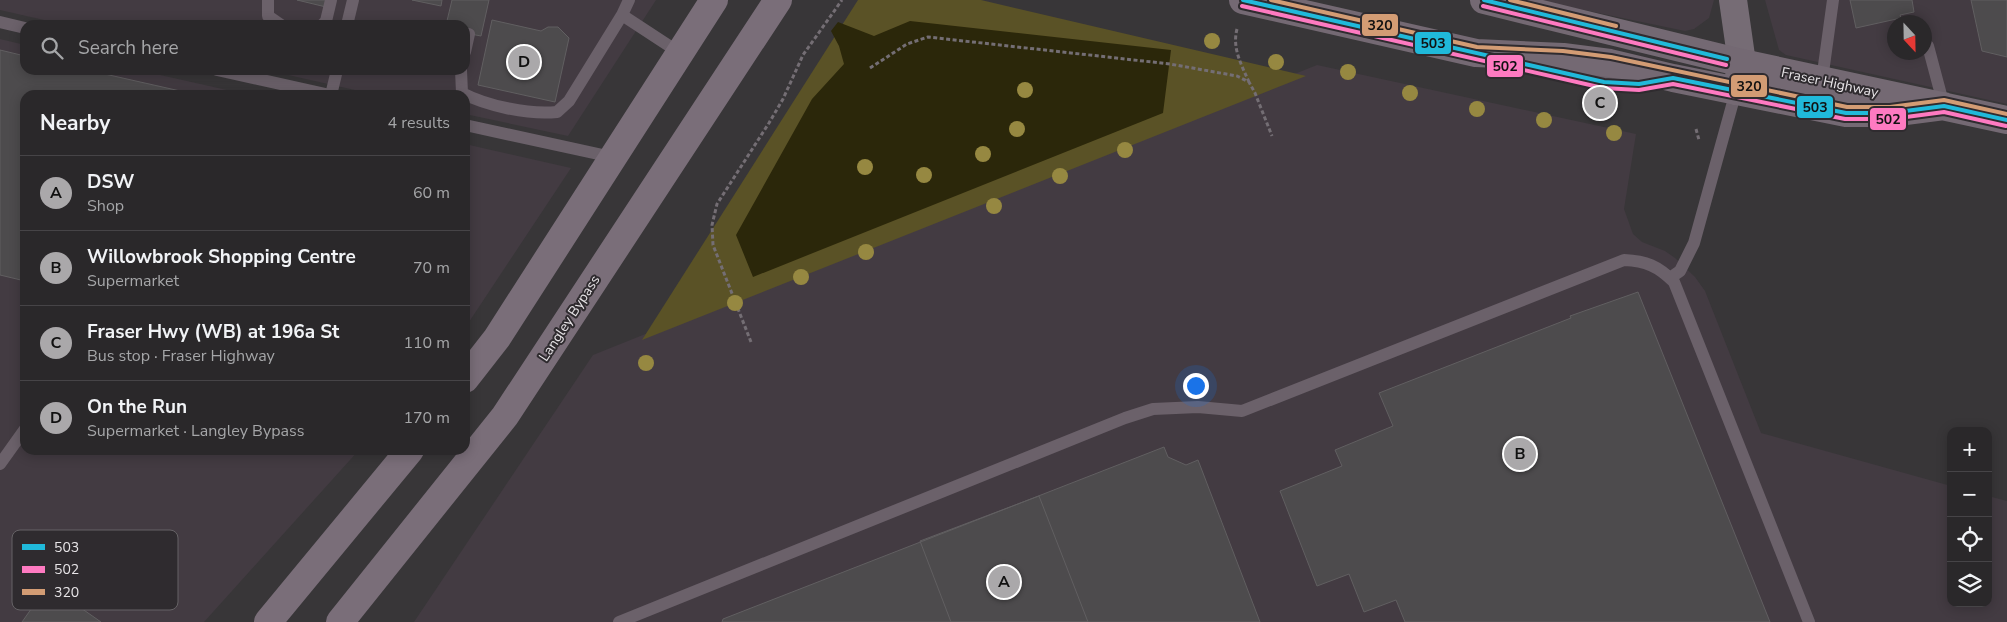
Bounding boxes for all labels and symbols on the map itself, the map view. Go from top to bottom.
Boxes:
line badge: 320 [1361,13,1399,37]
north arrow [1887,15,1932,60]
text: 320 [1367,16,1393,35]
line badge: 503 [1414,31,1452,55]
text: 503 [1420,34,1446,53]
pin: D [508,43,540,81]
line badge: 502 [1486,54,1524,78]
text: 502 [1492,57,1518,76]
street label: Fraser Highway [1780,63,1881,102]
line badge: 320 [1730,74,1768,98]
text: 320 [1736,77,1762,96]
pin: C [1584,84,1616,122]
line badge: 503 [1796,95,1834,119]
text: 503 [1802,98,1828,117]
line badge: 502 [1869,107,1907,131]
text: 502 [1875,110,1901,129]
street label: Langley Bypass [534,271,605,365]
your location [1183,373,1209,399]
pin: B [1504,435,1536,473]
legend [12,530,178,610]
text: 503 [54,538,79,557]
text: 502 [54,560,79,579]
pin: A [988,563,1020,601]
text: 320 [54,583,79,602]

